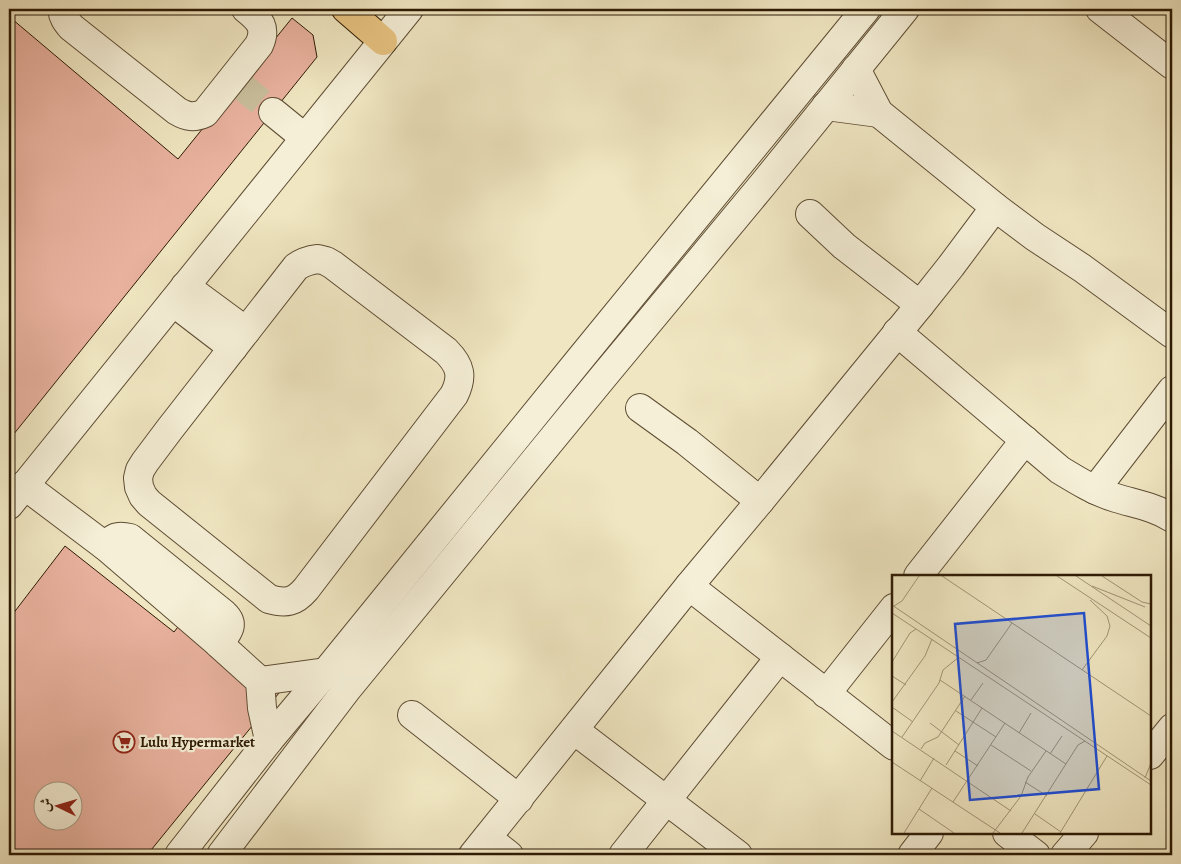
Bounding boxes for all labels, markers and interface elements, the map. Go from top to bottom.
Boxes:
inset map [892,575,1151,834]
supermarket icon: Lulu Hypermarket [112,730,136,754]
place label: Lulu Hypermarket [140,732,255,752]
north arrow [32,782,82,832]
text: ش [35,797,56,813]

